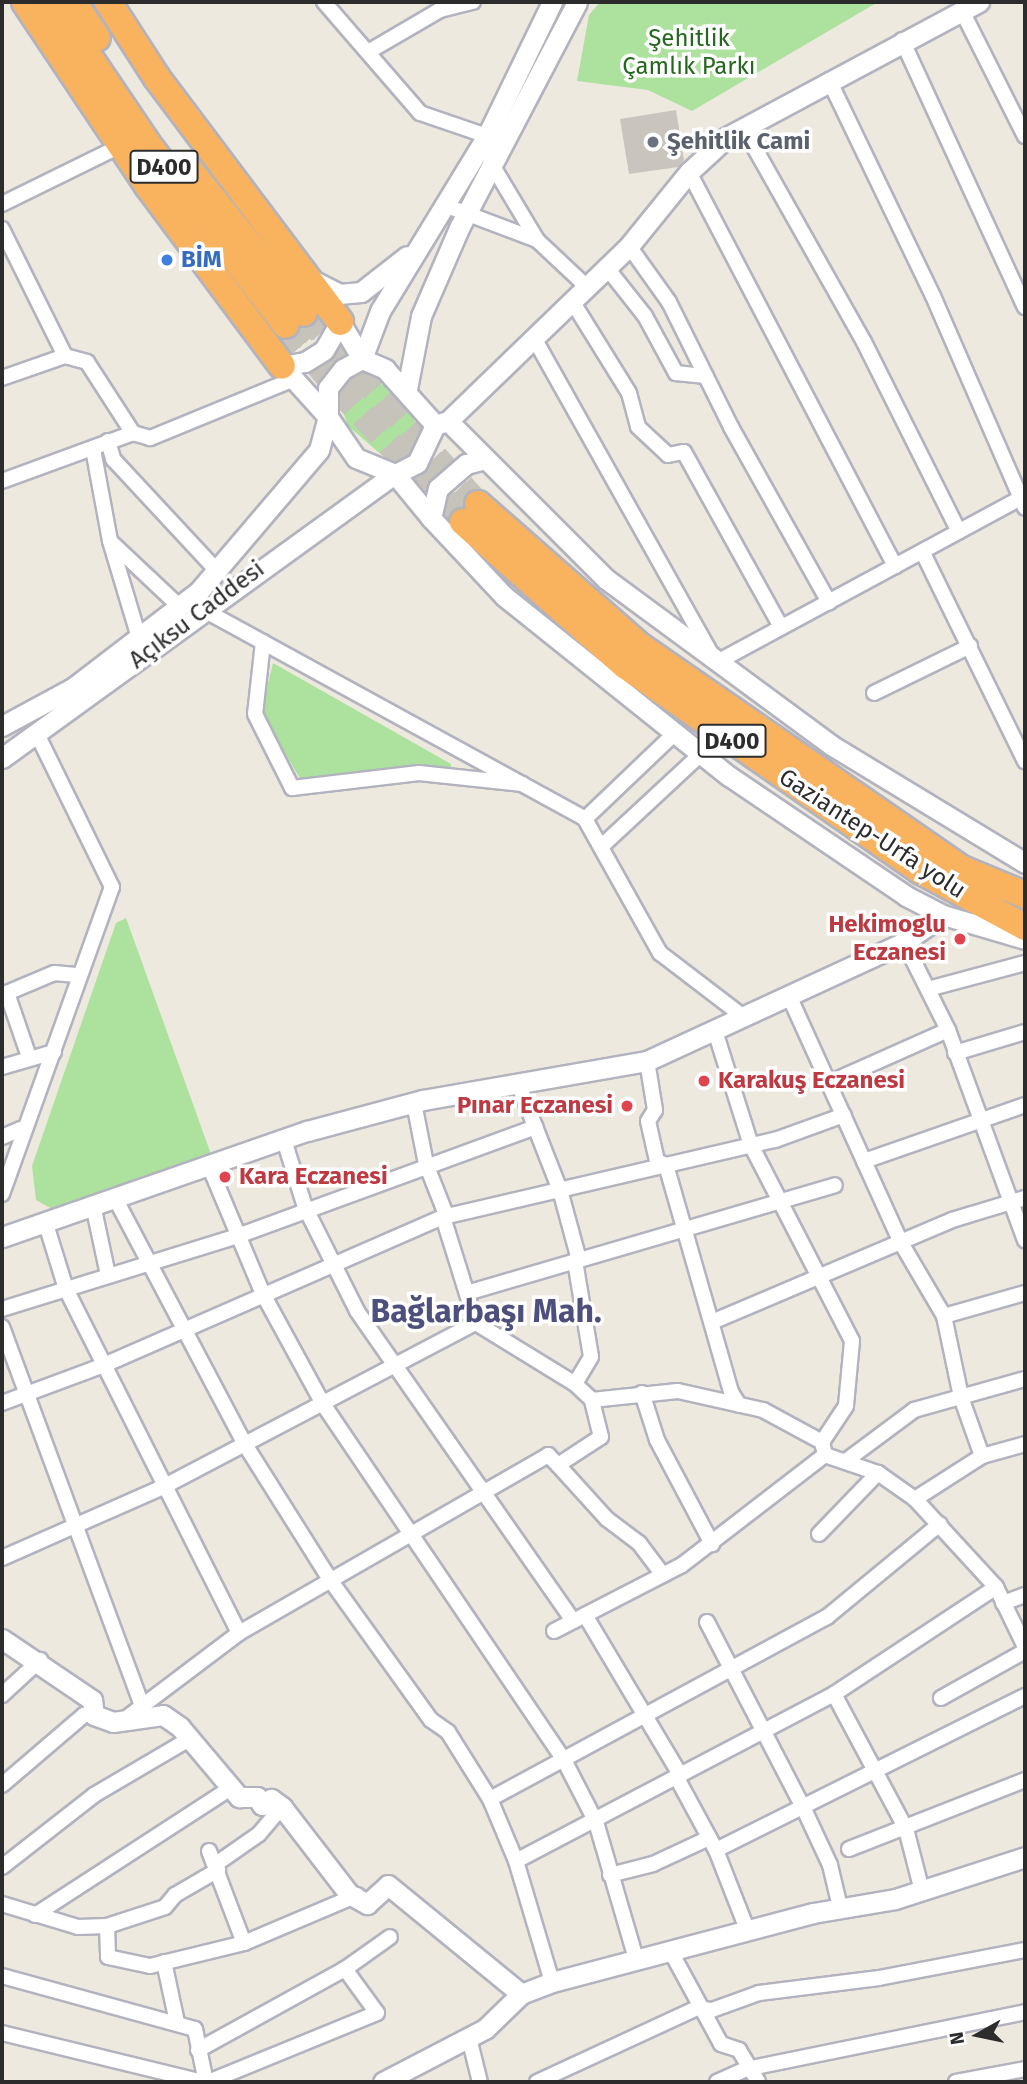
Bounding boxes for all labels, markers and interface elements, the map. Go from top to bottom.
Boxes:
park label: Şehitlik Çamlık Parkı [622,25,756,81]
place label: Şehitlik Cami [667,128,810,156]
marker: Şehitlik Cami [645,134,661,150]
road number: D400 [129,148,199,186]
place label: BİM [181,246,222,274]
marker: BİM [159,252,175,268]
street label: Açıksu Caddesi [124,555,270,675]
road number: D400 [697,722,767,761]
street label: Gaziantep-Urfa yolu [773,763,971,905]
place label: Hekimoglu Eczanesi [828,911,946,967]
marker: Hekimoglu Eczanesi [952,931,968,947]
place label: Karakuş Eczanesi [718,1067,905,1095]
marker: Karakuş Eczanesi [696,1073,712,1089]
place label: Pınar Eczanesi [457,1092,613,1120]
marker: Pınar Eczanesi [619,1098,635,1114]
place label: Kara Eczanesi [239,1163,388,1191]
marker: Kara Eczanesi [217,1169,233,1185]
district label: Bağlarbaşı Mah. [370,1292,602,1330]
north arrow [943,2000,1013,2070]
text: N [944,2030,969,2046]

